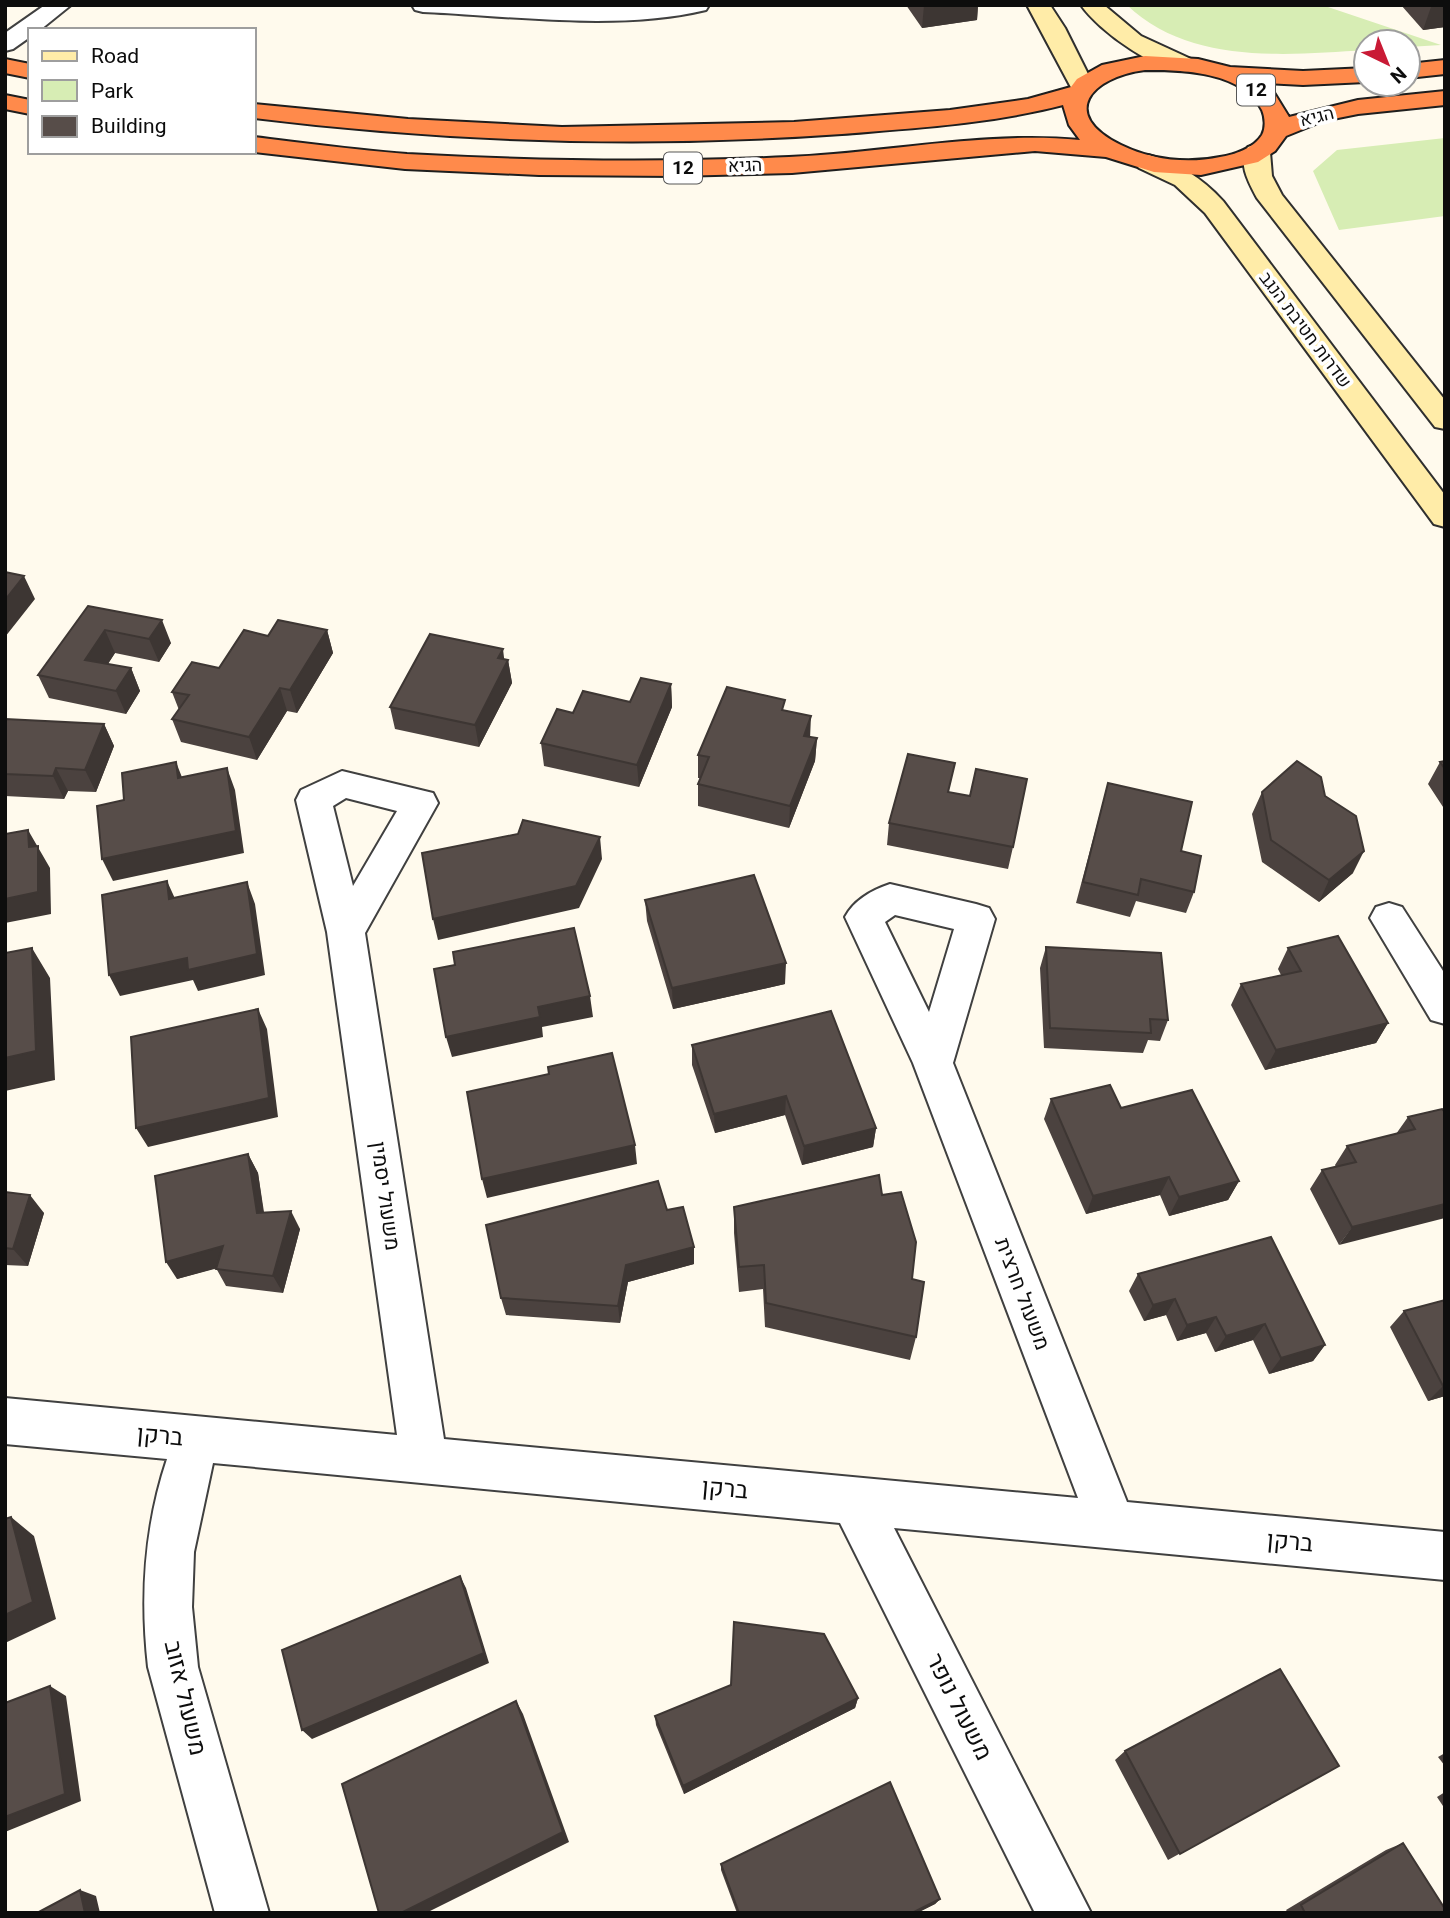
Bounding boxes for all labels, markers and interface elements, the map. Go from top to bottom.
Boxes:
legend [28,28,256,154]
north arrow [1352,28,1422,98]
text: Road [91,41,139,72]
text: N [1383,60,1412,90]
road number: 12 [1237,74,1275,106]
text: Park [91,76,134,107]
street label: הגיא [1297,100,1337,134]
text: Building [91,111,167,142]
road number: 12 [664,152,702,184]
street label: הגיא [727,152,763,180]
street label: שדרות חטיבת הנגב [1252,266,1358,394]
street label: משעול יסמין [362,1140,408,1252]
street label: משעול חרצית [986,1233,1058,1355]
street label: ברקן [135,1417,185,1455]
street label: ברקן [700,1470,750,1508]
street label: ברקן [1265,1523,1315,1561]
street label: משעול אזוב [155,1637,215,1759]
street label: משעול נופר [917,1647,1001,1767]

